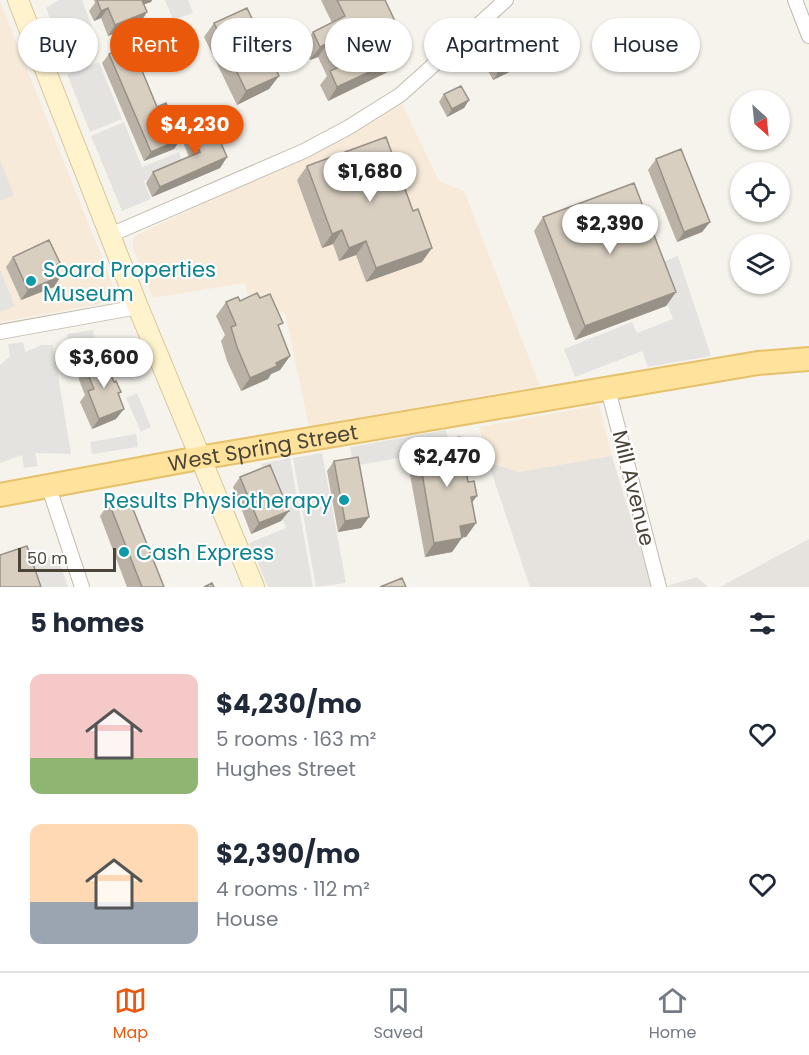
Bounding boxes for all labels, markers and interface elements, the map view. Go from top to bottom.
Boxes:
chip: Buy [18,18,98,72]
chip: Rent [110,18,199,72]
chip: Filters [211,18,313,72]
chip: New [325,18,412,72]
chip: Apartment [424,18,580,72]
chip: House [592,18,700,72]
north arrow [730,90,790,150]
map controls [730,90,790,294]
pin: $4,230 [146,105,244,156]
text: $4,230 [161,110,230,138]
pin: $1,680 [321,152,419,203]
text: $1,680 [337,157,403,185]
button: locate [730,162,790,222]
pin: $2,390 [561,204,659,255]
text: $2,390 [576,209,644,237]
button: layers [730,234,790,294]
place label: Soard Properties Museum [43,255,216,308]
marker: Soard Properties Museum [24,274,38,288]
pin: $3,600 [55,338,153,389]
text: $3,600 [69,343,139,371]
street label: West Spring Street [165,417,360,478]
street label: Mill Avenue [606,427,662,549]
pin: $2,470 [398,437,496,488]
text: $2,470 [413,442,481,470]
place label: Results Physiotherapy [103,486,332,515]
marker: Results Physiotherapy [337,493,351,507]
place label: Cash Express [136,538,274,567]
scale bar [18,545,116,572]
marker: Cash Express [117,545,131,559]
text: 50 m [27,547,68,570]
text: 5 homes [30,605,145,641]
icon: filters [746,607,779,640]
text: $4,230/mo [216,686,362,722]
icon: home [78,698,150,770]
icon: heart [746,718,779,751]
text: 5 rooms · 163 m² [216,725,376,753]
text: Hughes Street [216,755,356,783]
text: $2,390/mo [216,836,360,872]
icon: home [78,848,150,920]
icon: heart [746,868,779,901]
text: 4 rooms · 112 m² [216,875,370,903]
text: House [216,905,278,933]
tab: Map [113,984,148,1045]
tab: Saved [373,984,423,1045]
tab: Home [649,984,696,1045]

